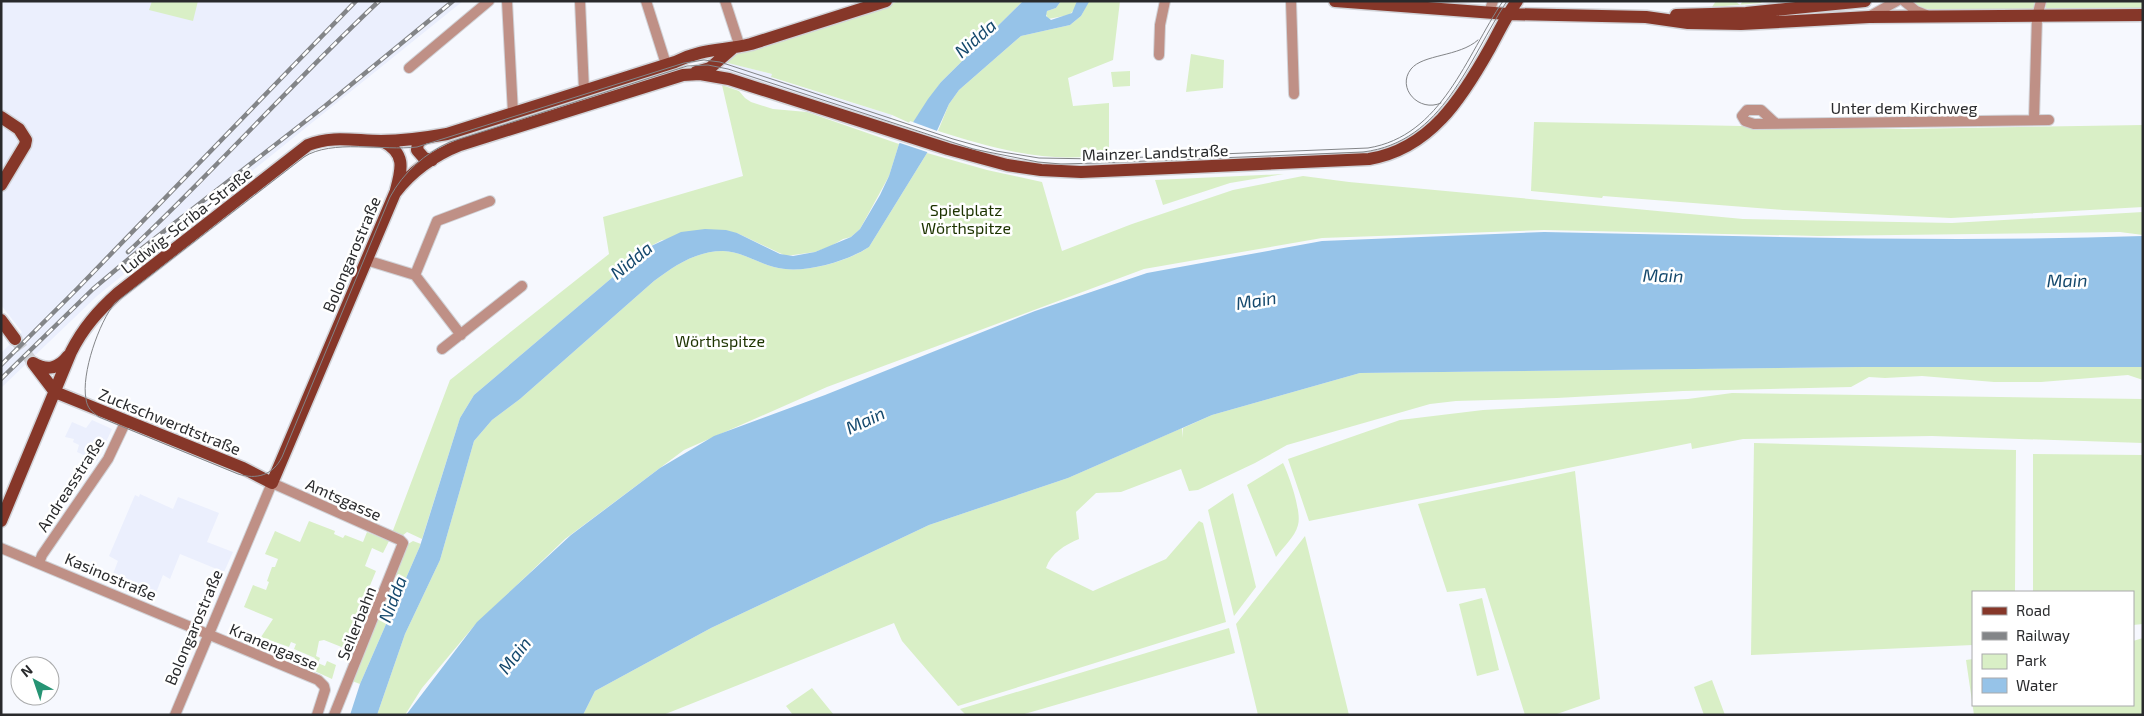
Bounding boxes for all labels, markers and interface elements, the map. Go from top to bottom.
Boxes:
water label: Nidda [950,14,1000,62]
street label: Unter dem Kirchweg [1830,98,1978,117]
street label: Mainzer Landstraße [1081,140,1229,164]
street label: Ludwig-Scriba-Straße [117,163,255,277]
street label: Bolongarostraße [318,193,384,315]
park label: Spielplatz Wörthspitze [921,200,1011,237]
water label: Nidda [605,236,657,284]
water label: Main [1642,264,1684,286]
water label: Main [2046,269,2088,291]
water label: Main [1234,286,1278,314]
park label: Wörthspitze [675,331,765,350]
street label: Zuckschwerdtstraße [96,384,244,458]
water label: Main [842,401,888,439]
street label: Andreasstraße [32,433,108,535]
street label: Amtsgasse [303,474,385,524]
street label: Kasinostraße [62,548,160,604]
street label: Bolongarostraße [160,566,226,688]
water label: Nidda [373,573,411,625]
street label: Seilerbahn [333,583,379,663]
legend [1972,591,2134,706]
text: Road [2016,601,2051,619]
street label: Kranengasse [227,619,321,673]
text: Railway [2016,626,2070,644]
water label: Main [493,632,535,678]
text: Park [2016,651,2047,669]
north arrow [10,656,60,706]
text: N [17,661,36,680]
text: Water [2016,676,2058,694]

